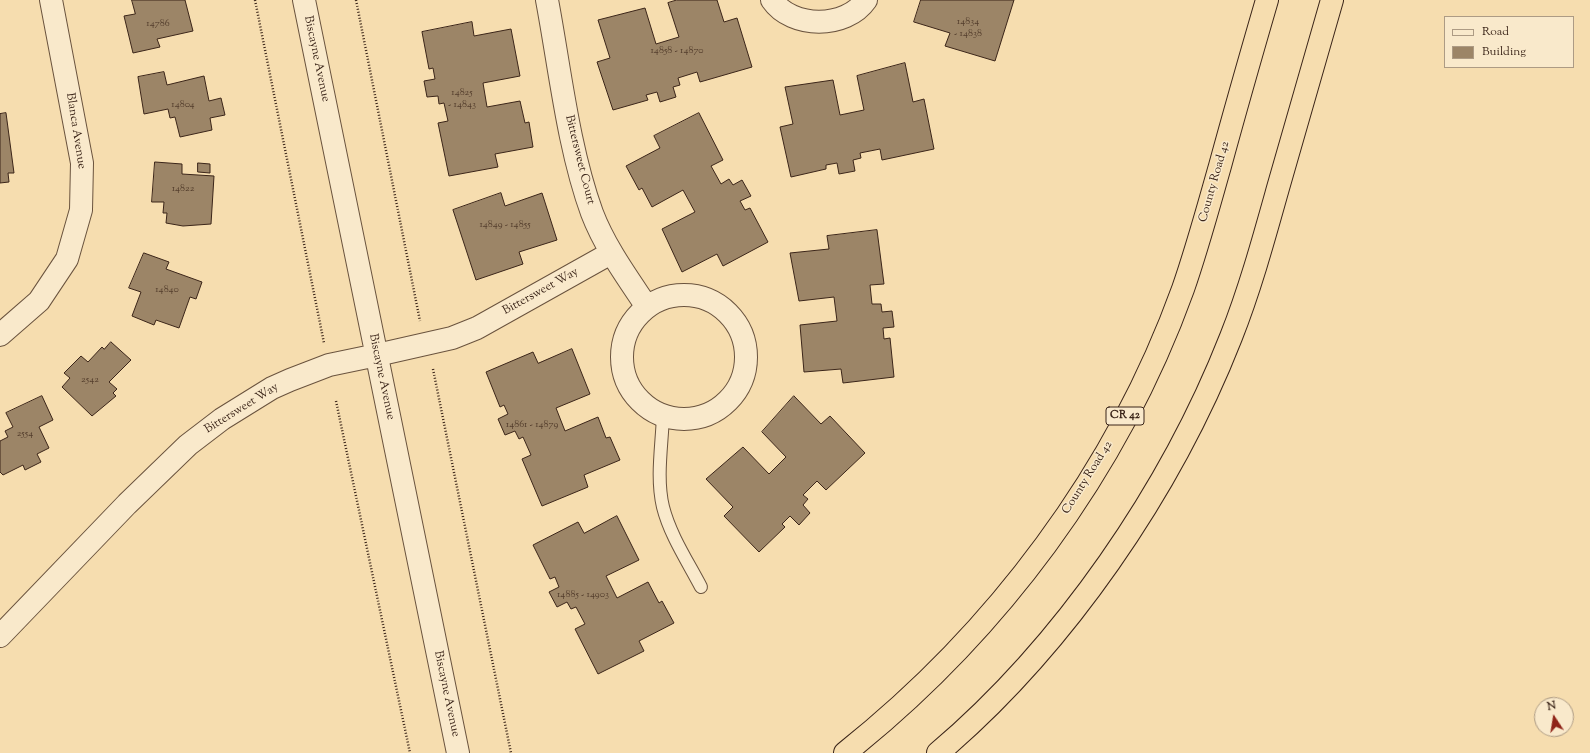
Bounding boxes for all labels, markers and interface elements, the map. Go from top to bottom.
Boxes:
street label: Biscayne Avenue [300,15,332,103]
house number: 14834 - 14838 [954,16,982,40]
legend [1444,16,1574,68]
house number: 14786 [146,18,170,30]
text: Road [1482,23,1509,41]
text: Building [1482,43,1526,61]
house number: 14858 - 14870 [650,45,704,57]
house number: 14825 - 14843 [448,87,476,110]
street label: Blanca Avenue [62,92,88,170]
house number: 14804 [171,99,195,111]
street label: Bittersweet Court [561,114,597,206]
street label: County Road 42 [1197,140,1233,224]
house number: 14822 [172,183,194,195]
house number: 14849 - 14855 [479,219,531,231]
street label: Bittersweet Way [501,265,581,319]
house number: 14840 [155,284,179,296]
street label: Biscayne Avenue [365,333,397,421]
house number: 2542 [81,374,99,386]
street label: Bittersweet Way [202,381,282,437]
road number: CR 42 [1106,407,1144,425]
house number: 14861 - 14879 [506,419,558,431]
house number: 2554 [17,428,33,440]
street label: County Road 42 [1060,439,1116,517]
house number: 14885 - 14903 [557,589,609,601]
street label: Biscayne Avenue [430,650,462,738]
north arrow [1534,697,1574,737]
text: N [1546,698,1558,715]

